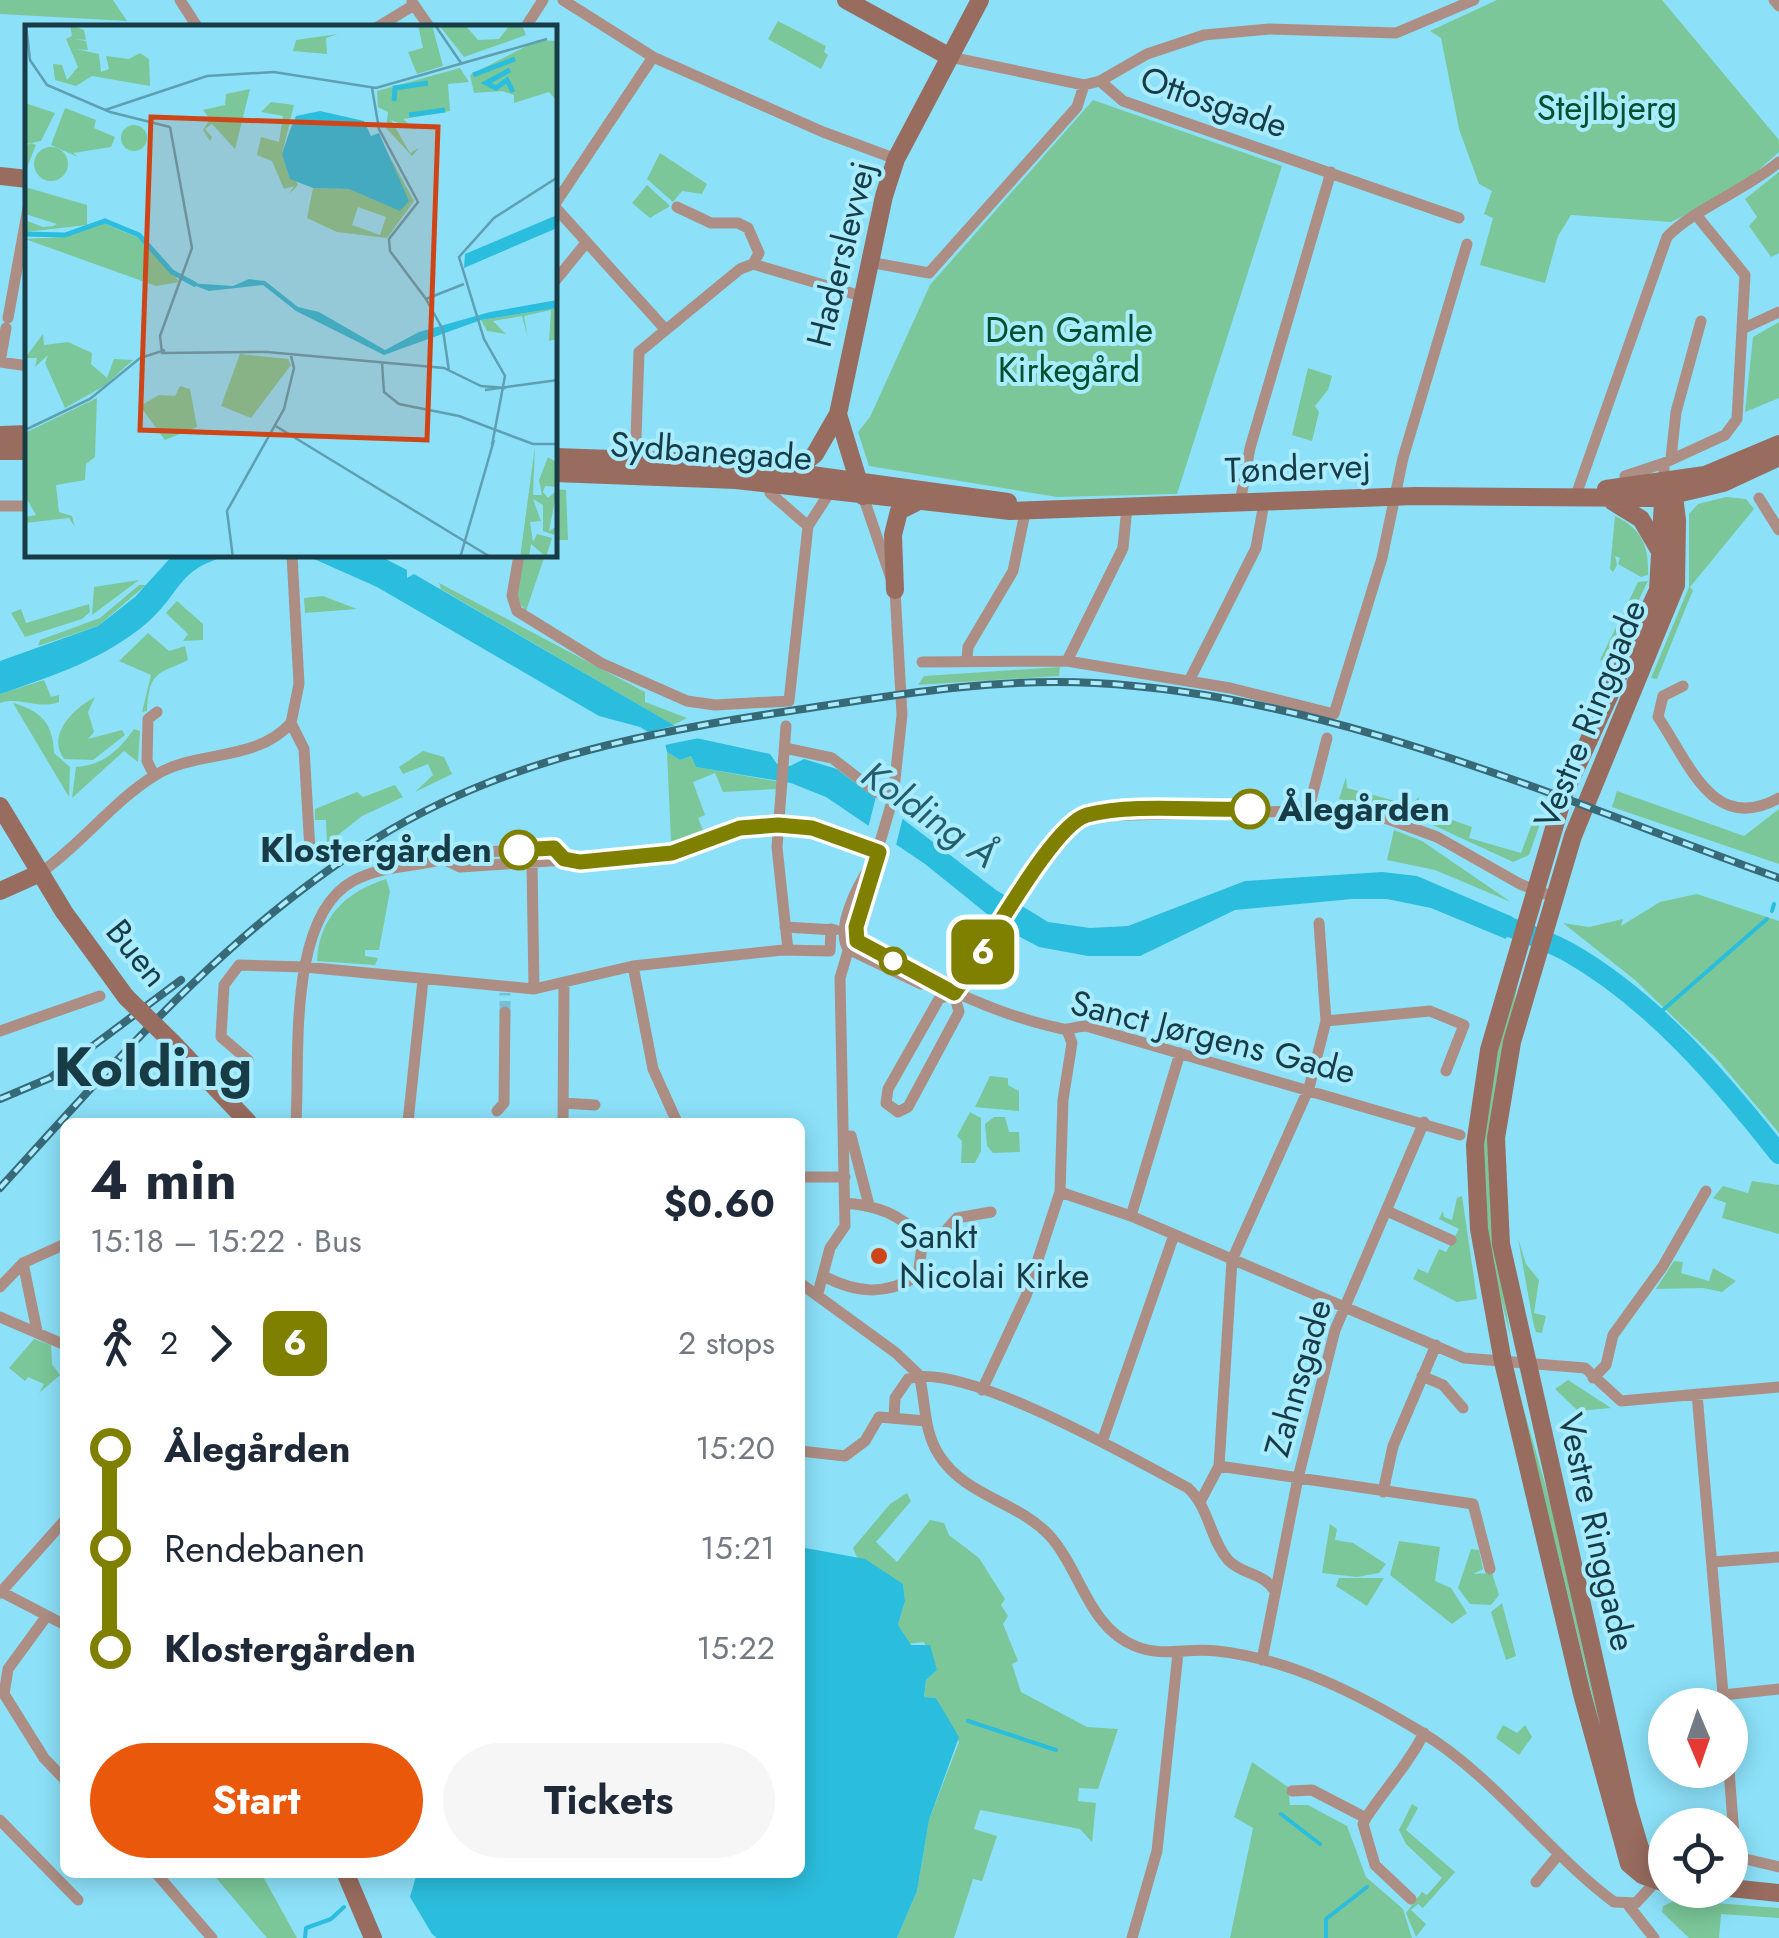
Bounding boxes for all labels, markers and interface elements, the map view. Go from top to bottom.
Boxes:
inset map [25,25,558,558]
street label: Ottosgade [1134,54,1294,150]
park label: Stejlbjerg [1537,83,1677,133]
street label: Haderslevvej [794,156,888,352]
park label: Den Gamle Kirkegård [985,305,1153,395]
street label: Sydbanegade [608,419,814,483]
street label: Tøndervej [1224,440,1372,496]
street label: Vestre Ringgade [1521,592,1659,836]
water label: Kolding Å [851,747,1009,881]
place label: Ålegården [1277,784,1450,834]
marker: Ålegården [1231,790,1269,828]
place label: Klostergården [260,825,492,875]
marker: Klostergården [500,831,538,869]
street label: Buen [94,908,180,998]
line badge: 6 [950,920,1016,984]
text: 6 [971,927,995,977]
unlabelled marker [880,948,906,974]
street label: Sanct Jørgens Gade [1065,977,1361,1097]
district label: Kolding [54,1027,252,1107]
text: 4 min [90,1140,237,1220]
text: $0.60 [663,1176,775,1231]
place label: Sankt Nicolai Kirke [899,1211,1089,1301]
text: 15:18 – 15:22 · Bus [90,1218,362,1264]
marker: Sankt Nicolai Kirke [868,1245,890,1267]
street label: Zahnsgade [1252,1293,1344,1463]
icon: walk [90,1316,145,1371]
icon: forward [193,1316,248,1371]
text: 6 [283,1318,307,1368]
text: 2 [160,1320,178,1366]
text: 2 stops [678,1320,775,1366]
street label: Vestre Ringgade [1545,1408,1649,1656]
text: Ålegården [164,1421,351,1476]
text: 15:20 [696,1425,775,1471]
text: Rendebanen [164,1521,365,1576]
text: 15:21 [700,1525,775,1571]
text: Klostergården [164,1621,416,1676]
text: 15:22 [697,1625,775,1671]
north arrow [1648,1688,1748,1788]
map controls [1648,1688,1748,1908]
button: Start [90,1743,423,1858]
button: Tickets [443,1743,775,1858]
button: locate [1648,1808,1748,1908]

